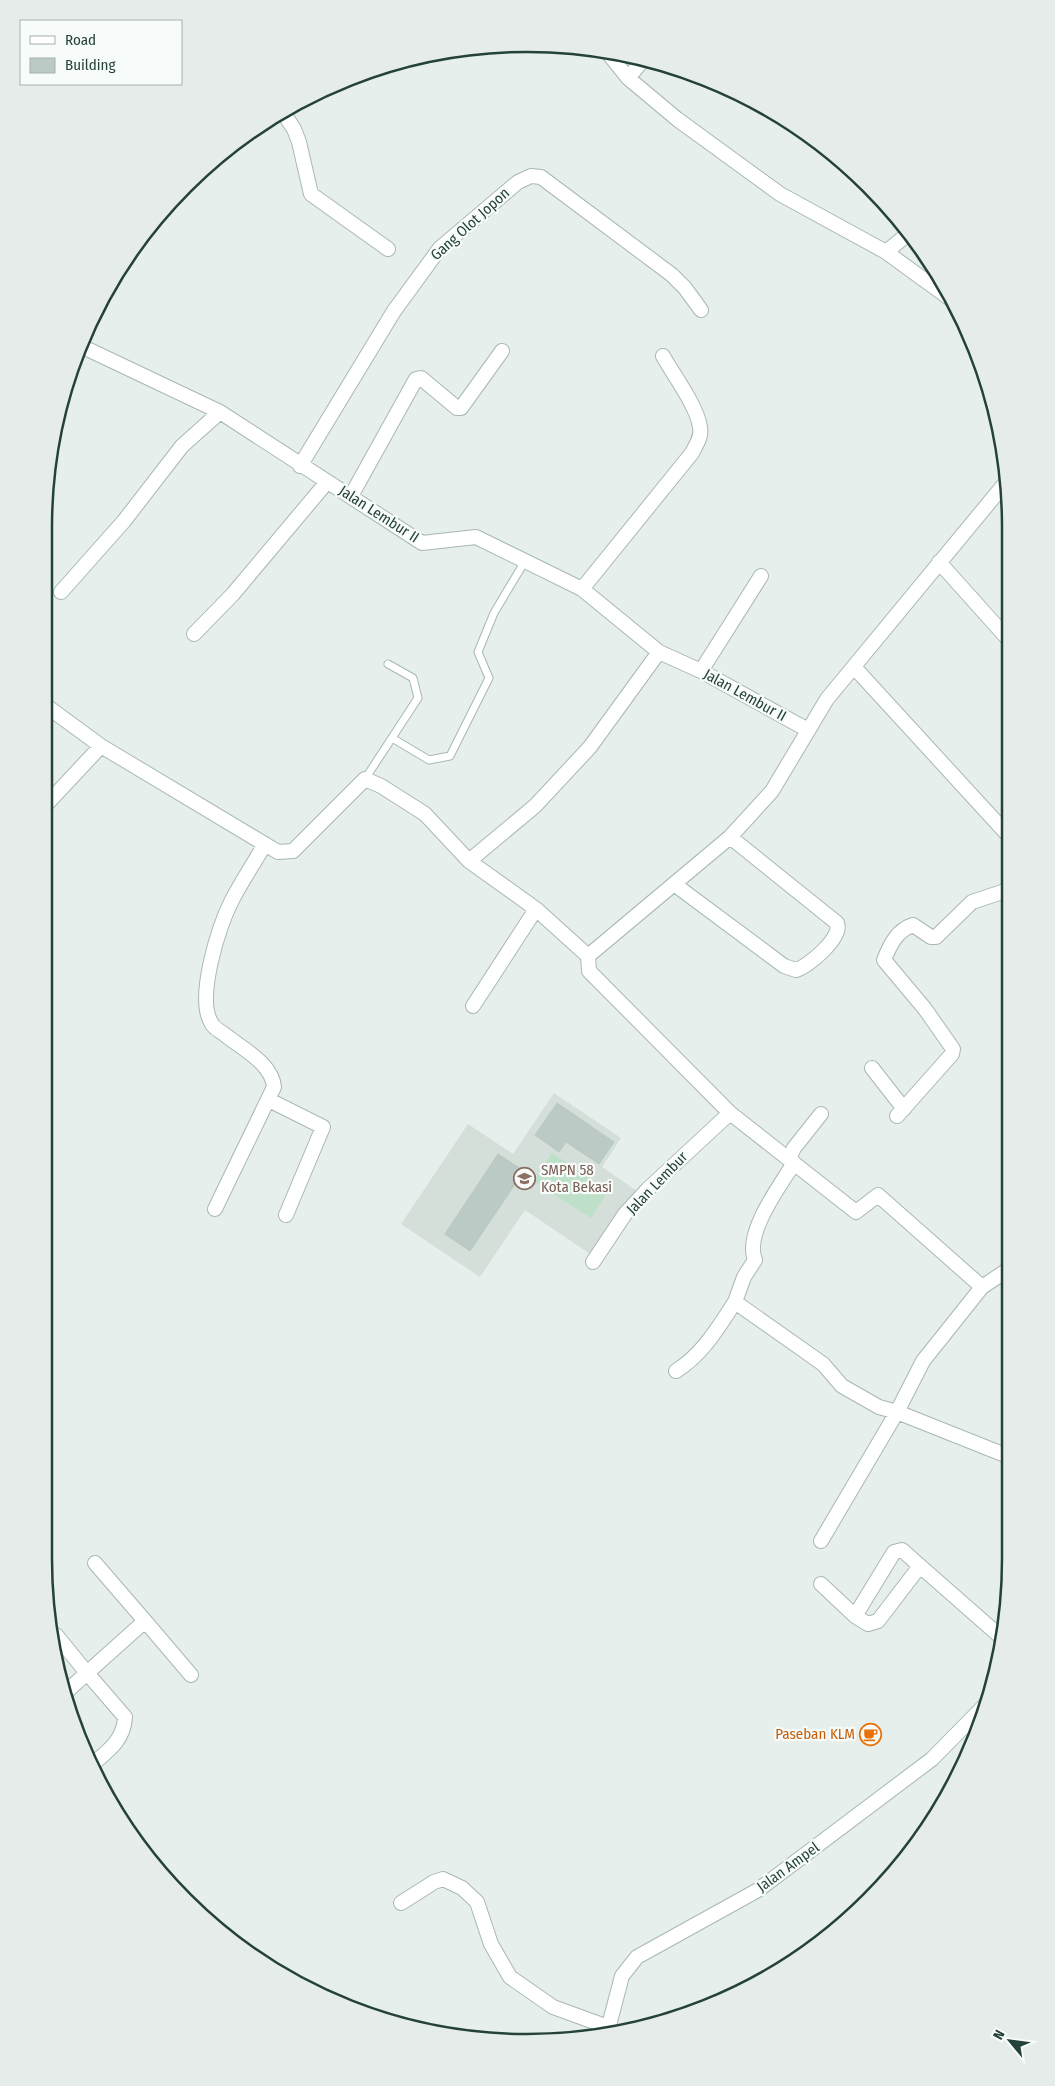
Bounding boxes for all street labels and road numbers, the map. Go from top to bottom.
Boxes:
street label: Gang Olot Jopon [427,184,513,264]
street label: Jalan Lembur II [336,481,422,547]
street label: Jalan Lembur II [701,665,789,725]
street label: Jalan Lembur [623,1147,692,1218]
street label: Jalan Ampel [753,1838,823,1896]

